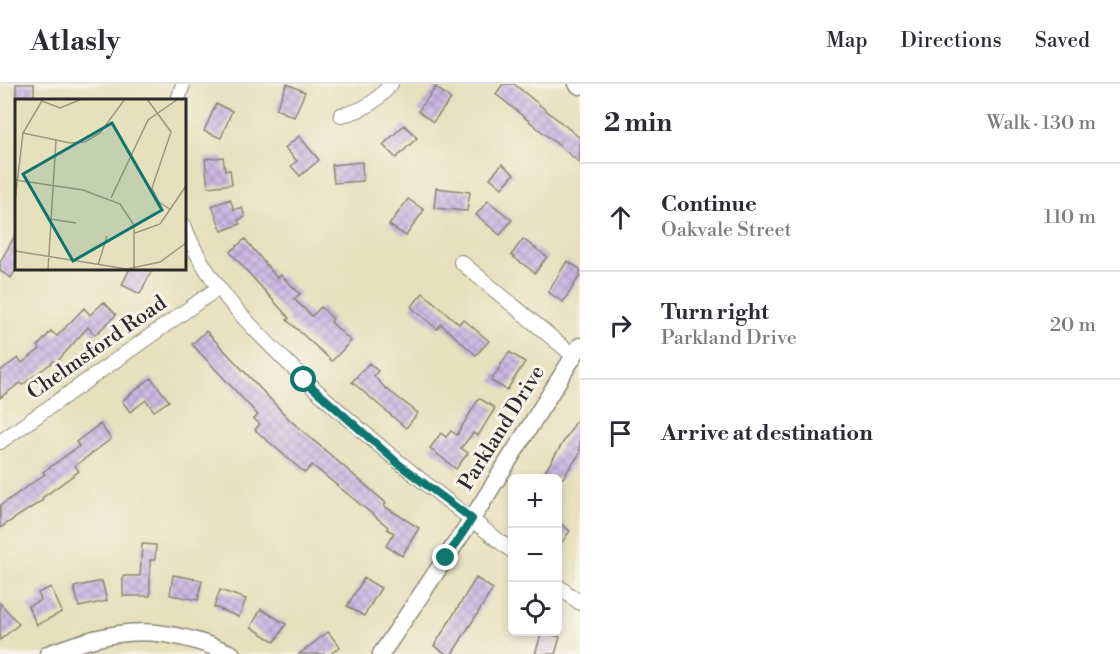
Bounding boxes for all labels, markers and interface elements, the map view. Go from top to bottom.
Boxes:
text: Atlasly [30,24,120,59]
text: Map [826,28,868,54]
text: Directions [901,28,1002,54]
text: Saved [1035,28,1090,54]
inset map [15,99,186,270]
text: 2 min [604,107,672,139]
text: Walk · 130 m [987,111,1096,136]
text: Continue [661,191,757,218]
icon: ahead [604,201,637,234]
text: 110 m [1044,205,1096,230]
text: Oakvale Street [661,218,792,243]
street label: Chelmsford Road [22,290,172,406]
text: Turn right [661,299,769,326]
icon: right [604,309,637,342]
text: 20 m [1050,313,1096,338]
text: Parkland Drive [661,326,797,351]
street label: Parkland Drive [453,361,551,495]
route start [290,366,316,392]
icon: arrive [604,417,637,450]
text: Arrive at destination [661,420,873,447]
map controls [508,474,562,636]
button: + [508,474,562,528]
button: − [508,528,562,582]
route end [432,544,458,570]
button: locate [508,582,562,636]

